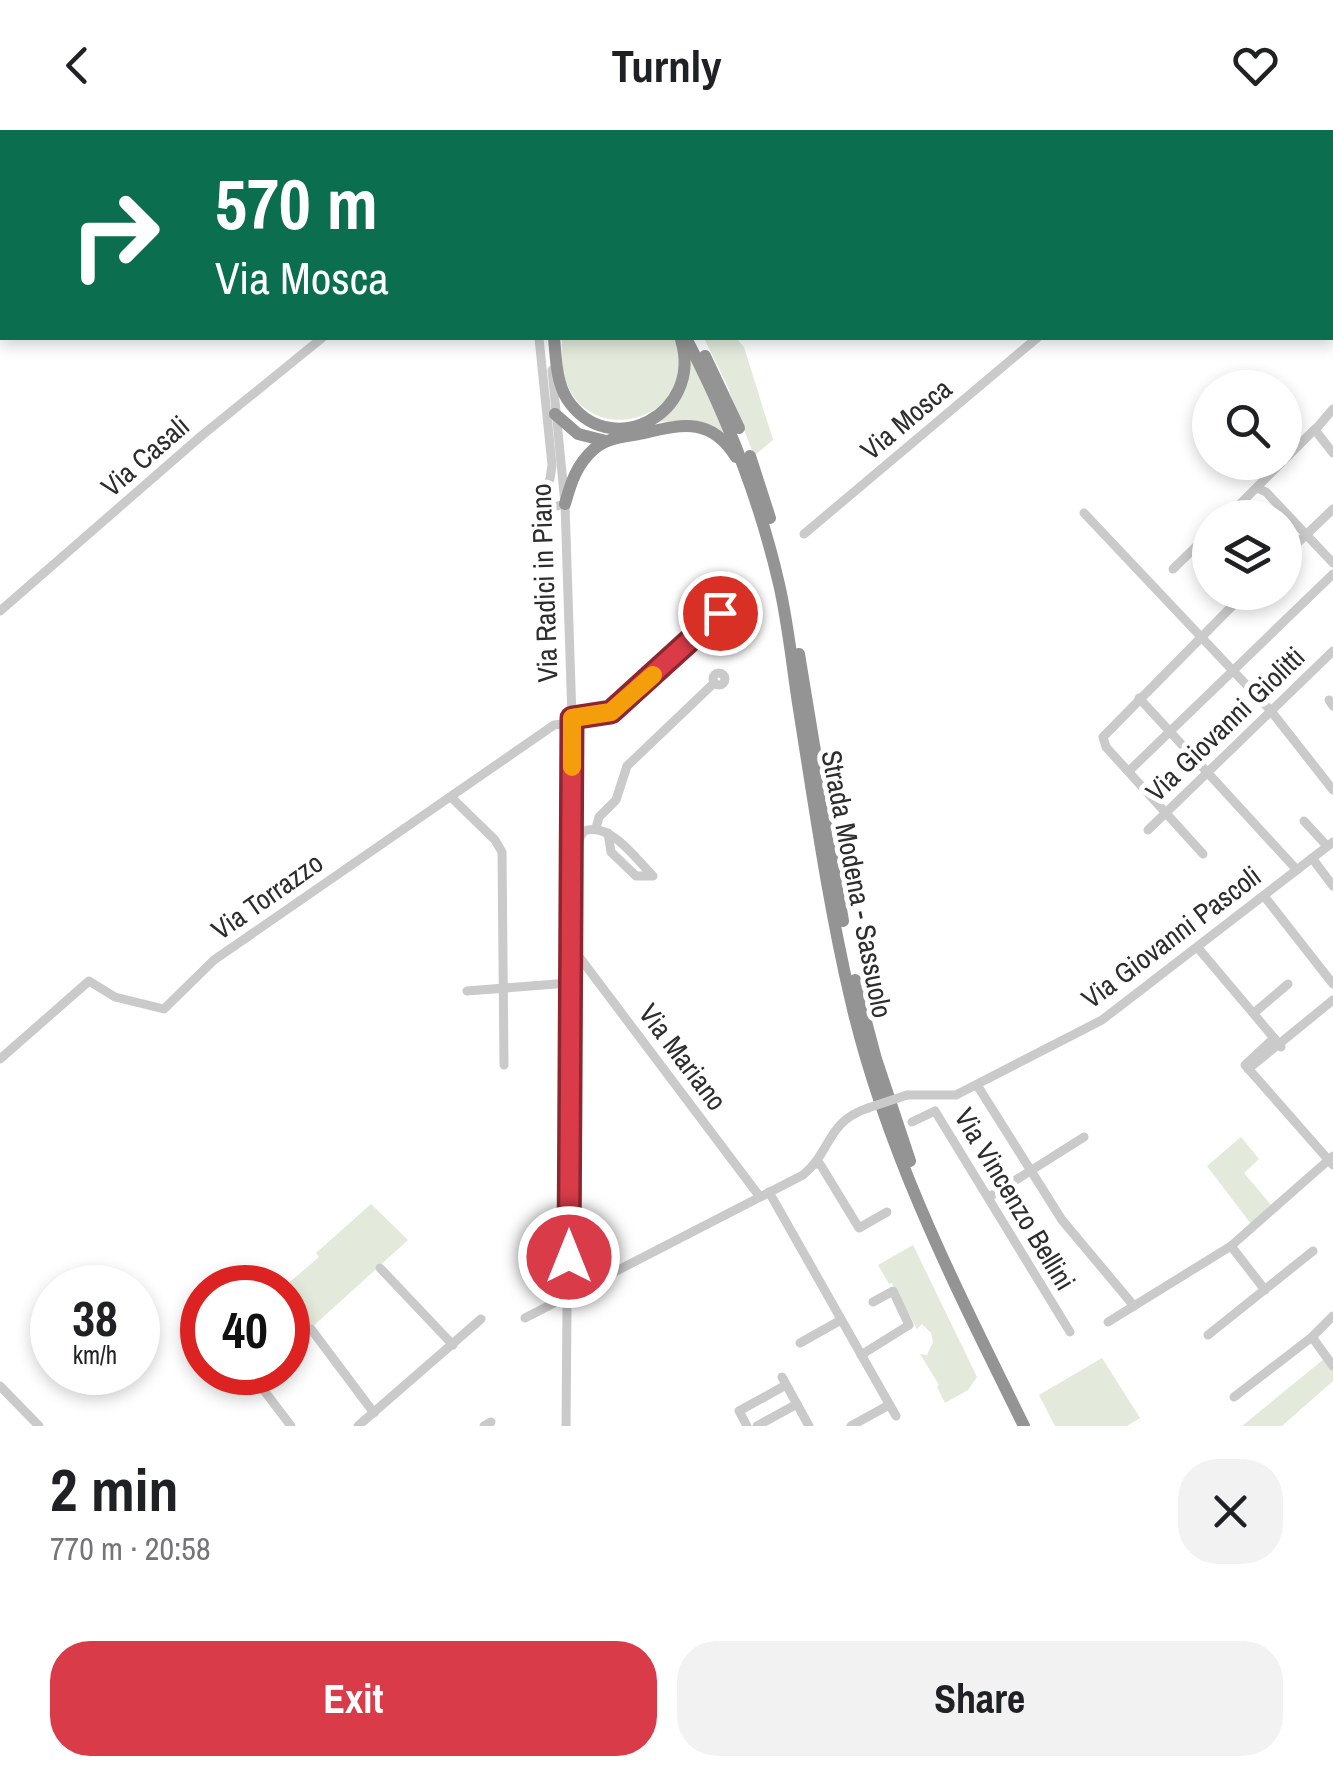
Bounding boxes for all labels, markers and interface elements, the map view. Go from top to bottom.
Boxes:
text: Turnly [611,35,722,96]
icon: back [50,38,105,93]
icon: heart [1228,38,1283,93]
text: 570 m [215,157,378,251]
icon: right [50,170,180,300]
text: Via Mosca [215,247,389,308]
street label: Via Mosca [852,370,960,468]
map controls [1192,370,1302,610]
button: search [1192,370,1302,480]
street label: Via Casali [93,407,197,505]
street label: Via Radici in Piano [522,483,566,683]
button: layers [1192,500,1302,610]
pin [678,571,763,656]
icon: arrive [693,586,748,641]
street label: Via Giovanni Giolitti [1137,638,1313,810]
street label: Strada Modena - Sassuolo [812,747,902,1021]
street label: Via Torrazzo [204,844,330,948]
street label: Via Giovanni Pascoli [1074,857,1268,1017]
street label: Via Mariano [630,996,736,1118]
street label: Via Vincenzo Bellini [946,1101,1084,1297]
position arrow [517,1205,621,1309]
speed limit sign: 40 [180,1265,310,1395]
text: 38 [72,1284,118,1352]
text: km/h [73,1338,117,1372]
text: 2 min [50,1449,179,1530]
button: close [1178,1459,1283,1564]
text: 770 m · 20:58 [50,1527,210,1570]
button: Exit [50,1641,657,1756]
button: Share [677,1641,1283,1756]

